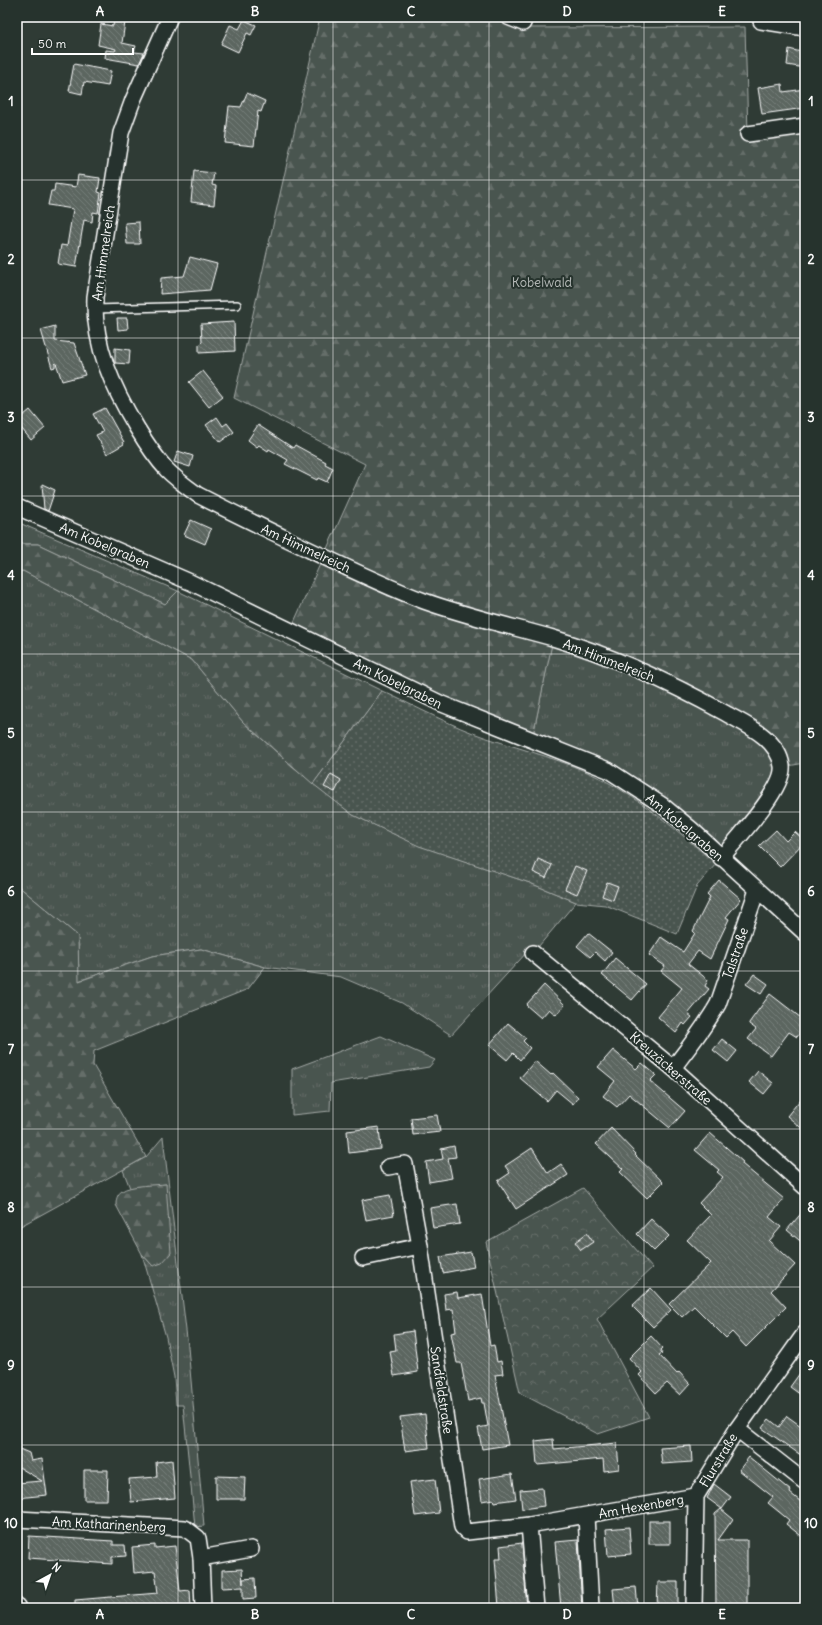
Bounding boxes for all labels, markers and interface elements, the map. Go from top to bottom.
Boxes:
text: A [96,3,105,20]
text: B [251,3,260,20]
text: C [407,3,416,20]
text: D [562,3,572,20]
text: E [718,3,726,20]
scale bar [32,30,133,56]
text: 50 m [38,36,67,51]
text: 1 [8,93,14,110]
text: 1 [808,93,814,110]
street label: Am Himmelreich [88,203,119,302]
text: 2 [7,251,15,268]
text: 2 [807,251,815,268]
park label: Kobelwald [512,274,573,291]
text: 3 [7,409,15,426]
text: 3 [807,409,815,426]
street label: Am Kobelgraben [57,519,153,572]
street label: Am Himmelreich [258,520,354,577]
text: 4 [7,567,15,584]
text: 4 [807,567,815,584]
street label: Am Himmelreich [561,635,657,686]
street label: Am Kobelgraben [351,655,445,712]
text: 5 [7,725,15,742]
text: 5 [807,725,815,742]
street label: Am Kobelgraben [642,790,728,865]
text: 6 [7,883,15,900]
text: 6 [807,883,815,900]
street label: Talstraße [719,925,752,981]
street label: Kreuzäckerstraße [626,1028,715,1109]
text: 7 [8,1041,15,1058]
text: 7 [808,1041,815,1058]
text: 8 [7,1199,15,1216]
text: 8 [807,1199,815,1216]
street label: Sandfeldstraße [426,1345,457,1435]
text: 9 [7,1357,15,1374]
text: 9 [807,1357,815,1374]
street label: Flurstraße [696,1430,741,1490]
street label: Am Hexenberg [597,1491,685,1522]
street label: Am Katharinenberg [51,1513,167,1536]
text: 10 [4,1515,18,1532]
text: 10 [804,1515,818,1532]
north arrow [30,1555,70,1595]
text: N [49,1560,64,1575]
text: A [96,1606,105,1623]
text: B [251,1606,260,1623]
text: C [407,1606,416,1623]
text: D [562,1606,572,1623]
text: E [718,1606,726,1623]

